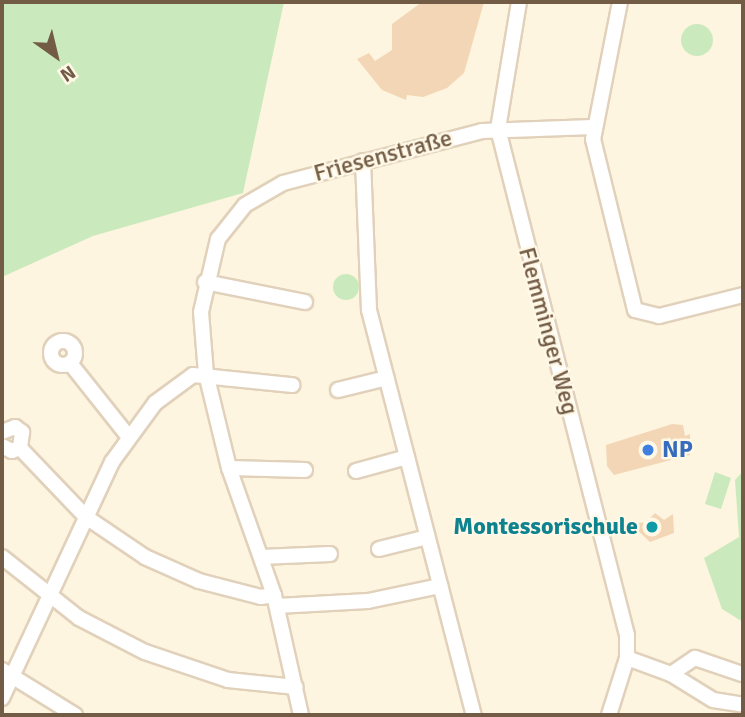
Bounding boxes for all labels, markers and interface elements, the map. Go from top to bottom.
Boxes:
north arrow [21,21,91,91]
text: N [56,60,80,87]
street label: Friesenstraße [311,124,455,188]
street label: Flemminger Weg [512,244,584,418]
place label: NP [662,436,693,464]
marker: NP [640,442,656,458]
place label: Montessorischule [453,513,638,541]
marker: Montessorischule [644,519,660,535]

